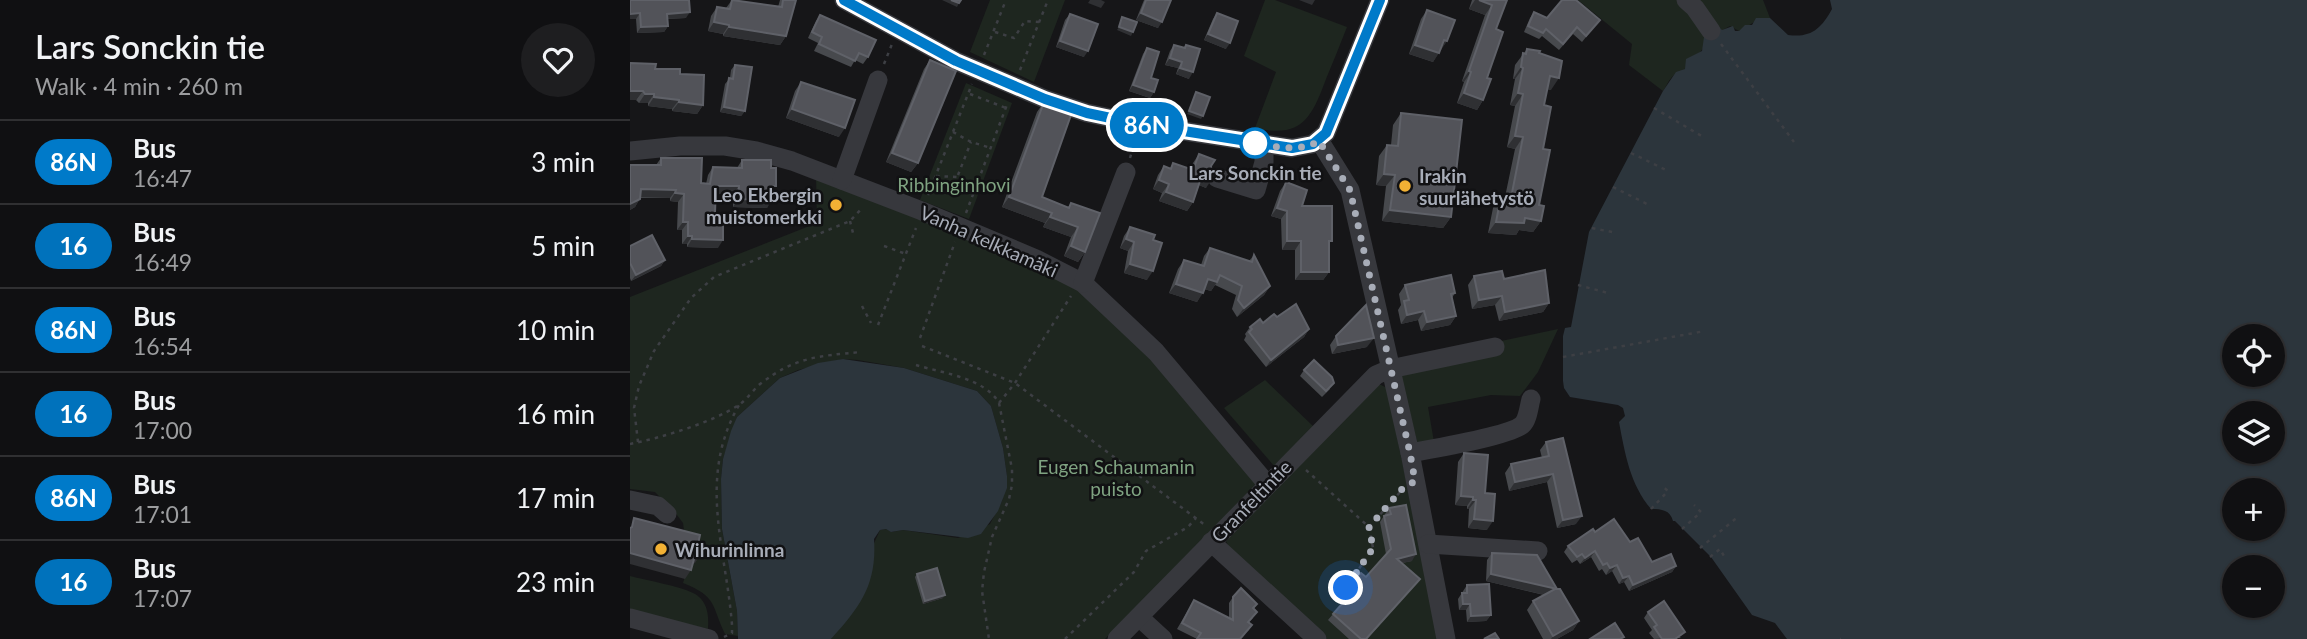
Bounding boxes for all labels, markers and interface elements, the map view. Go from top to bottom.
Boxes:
button: heart [521,23,595,97]
text: Lars Sonckin tie [35,26,265,66]
text: Walk · 4 min · 260 m [35,72,243,100]
line badge: 86N [1107,102,1187,148]
text: 86N [1124,110,1170,139]
marker: Lars Sonckin tie [1240,128,1270,158]
text: Bus [133,132,176,164]
text: 3 min [531,146,595,178]
text: 86N [50,147,97,176]
place label: Lars Sonckin tie [1188,161,1322,184]
text: 16:47 [133,164,192,192]
place label: Irakin suurlähetystö [1419,164,1534,209]
park label: Ribbinginhovi [897,173,1011,196]
marker: Irakin suurlähetystö [1397,178,1413,194]
place label: Leo Ekbergin muistomerkki [706,183,822,228]
marker: Leo Ekbergin muistomerkki [828,197,844,213]
street label: Vanha kelkkamäki [917,200,1061,282]
text: Bus [133,216,176,248]
text: 5 min [531,230,595,262]
text: 16 [60,231,87,260]
text: 16:49 [133,248,192,276]
text: Bus [133,300,176,332]
text: 10 min [516,314,595,346]
text: 86N [50,315,97,344]
map controls [2222,324,2285,618]
button: locate [2222,324,2285,387]
text: 16:54 [133,332,192,360]
text: Bus [133,384,176,416]
text: 16 min [516,398,595,430]
text: 16 [60,399,87,428]
button: layers [2222,401,2285,464]
text: 17:00 [133,416,192,444]
park label: Eugen Schaumanin puisto [1037,455,1195,500]
street label: Granfeltintie [1206,455,1296,547]
text: Bus [133,468,176,500]
button: + [2222,478,2285,541]
text: 17 min [516,482,595,514]
text: 86N [50,483,97,512]
text: 17:01 [133,500,192,528]
place label: Wihurinlinna [675,538,784,561]
marker: Wihurinlinna [653,541,669,557]
text: Bus [133,552,176,584]
button: − [2222,555,2285,618]
text: 23 min [516,566,595,598]
text: 16 [60,567,87,596]
your location [1328,570,1363,605]
text: 17:07 [133,584,192,612]

